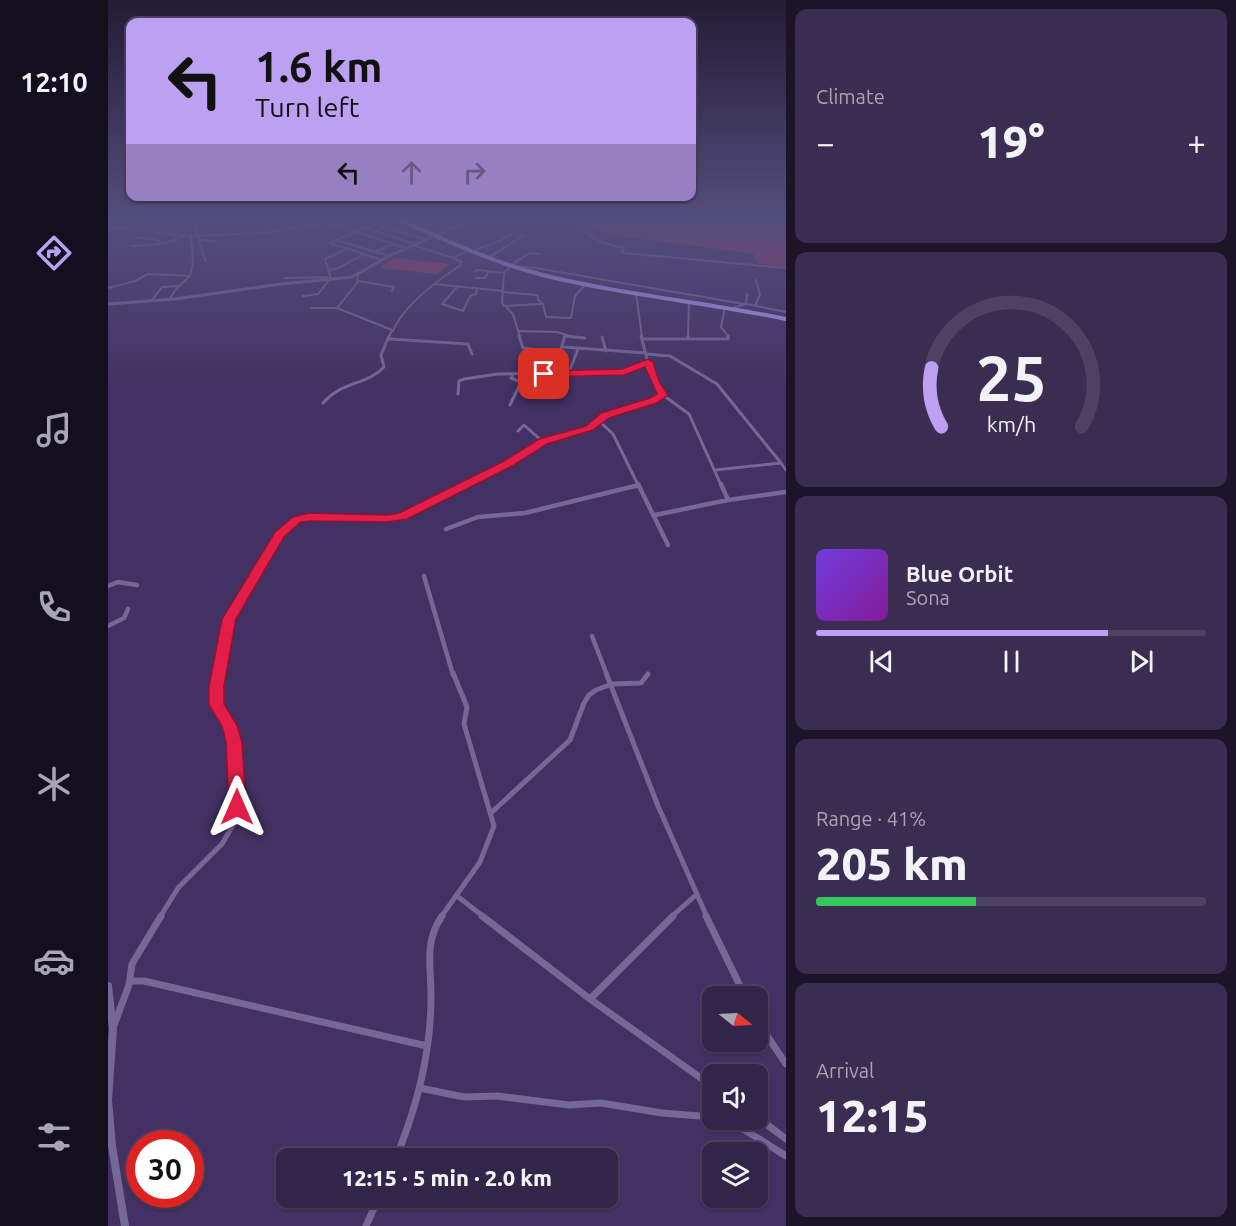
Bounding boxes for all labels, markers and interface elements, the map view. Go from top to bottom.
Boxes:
icon: left [156,42,234,120]
text: 1.6 km [255,43,382,90]
text: 12:10 [20,67,88,97]
text: Climate [816,85,885,108]
text: Turn left [255,92,359,122]
text: 19° [977,116,1045,167]
text: − [816,124,835,161]
text: + [1187,124,1206,161]
icon: left [332,156,365,189]
icon: ahead [395,156,428,189]
icon: right [458,156,491,189]
icon: directions [33,232,75,274]
text: 25 [976,343,1046,413]
pin [518,348,569,399]
icon: arrive [527,357,560,390]
icon: music [33,409,75,451]
text: km/h [986,412,1036,436]
text: Blue Orbit [906,561,1013,586]
icon: phone [33,586,75,628]
text: Sona [906,586,950,609]
icon: previous [865,645,898,678]
icon: pause [995,645,1028,678]
icon: next [1125,645,1158,678]
icon: climate [33,763,75,805]
position arrow [205,775,269,839]
text: Range · 41% [816,807,926,830]
text: 205 km [816,838,968,889]
icon: car [33,940,75,982]
north arrow [702,986,768,1052]
map controls [702,986,768,1208]
text: Arrival [816,1059,874,1082]
button: sound [702,1064,768,1130]
text: 12:15 [816,1090,929,1141]
icon: filters [33,1116,75,1158]
speed limit sign: 30 [126,1130,204,1208]
button: layers [702,1142,768,1208]
text: 12:15 · 5 min · 2.0 km [342,1165,552,1190]

